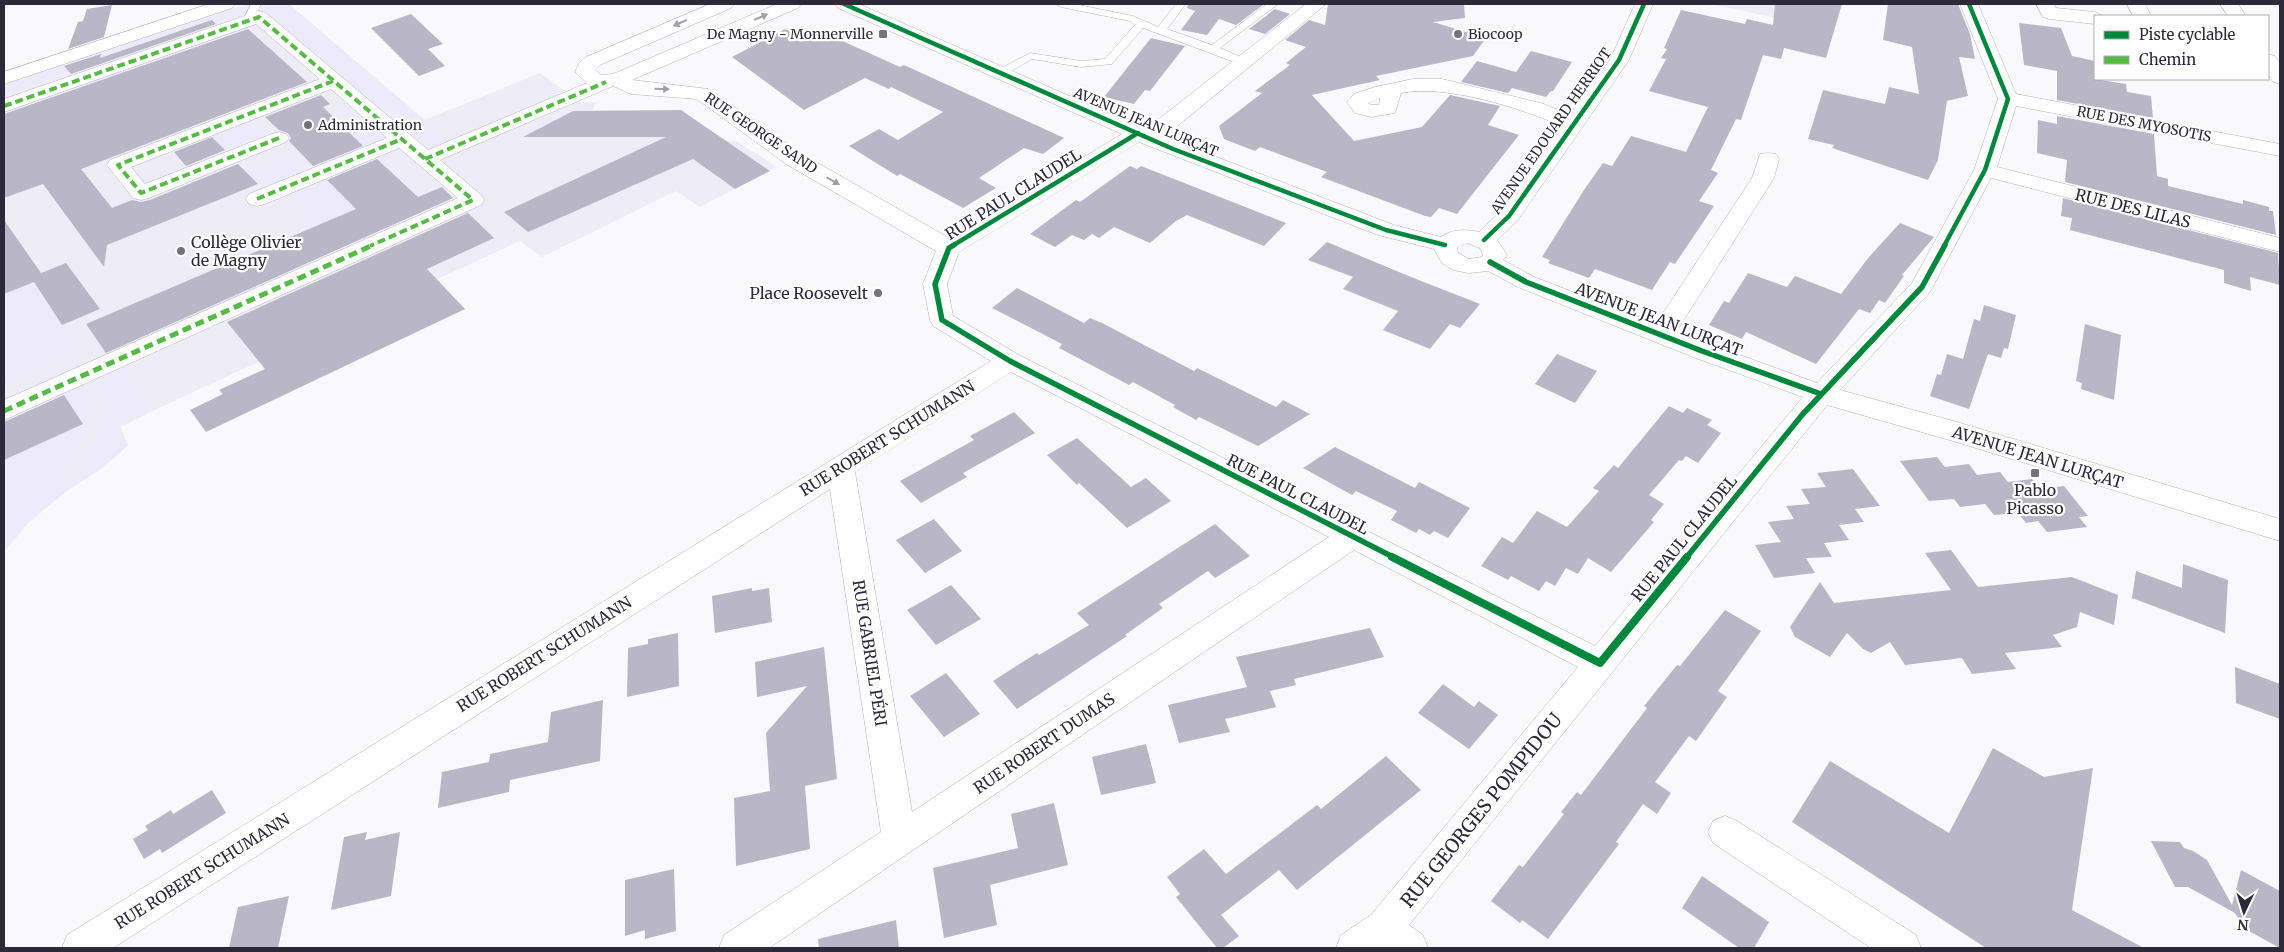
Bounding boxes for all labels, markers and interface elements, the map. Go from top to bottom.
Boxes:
one-way arrow [754,13,768,21]
legend [2094,15,2269,80]
one-way arrow [673,20,687,28]
place label: De Magny - Monnerville [707,25,873,43]
place label: Biocoop [1468,25,1523,43]
text: Piste cyclable [2139,25,2236,44]
marker: De Magny - Monnerville [877,28,889,40]
marker: Biocoop [1452,28,1464,40]
street label: AVENUE EDOUARD HERRIOT [1486,44,1615,218]
text: Chemin [2139,50,2196,69]
street label: AVENUE JEAN LURÇAT [1070,83,1221,161]
one-way arrow [655,85,671,93]
street label: RUE GEORGE SAND [701,89,821,178]
street label: RUE DES MYOSOTIS [2075,102,2213,146]
place label: Administration [317,116,422,134]
marker: Administration [302,119,314,131]
street label: RUE PAUL CLAUDEL [941,144,1085,244]
one-way arrow [826,176,839,185]
street label: RUE DES LILAS [2073,184,2193,232]
place label: Collège Olivier de Magny [191,232,302,270]
marker: Collège Olivier de Magny [175,245,187,257]
street label: AVENUE JEAN LURÇAT [1572,277,1745,360]
place label: Place Roosevelt [750,283,869,303]
marker: Place Roosevelt [872,287,884,299]
street label: RUE ROBERT SCHUMANN [796,376,979,500]
street label: AVENUE JEAN LURÇAT [1949,421,2126,493]
street label: RUE PAUL CLAUDEL [1224,450,1372,538]
marker: Pablo Picasso [2029,467,2041,479]
street label: RUE PAUL CLAUDEL [1627,471,1741,605]
place label: Pablo Picasso [2006,480,2064,518]
street label: RUE GABRIEL PÉRI [849,578,891,728]
street label: RUE ROBERT SCHUMANN [453,592,636,716]
street label: RUE ROBERT DUMAS [970,688,1118,798]
street label: RUE GEORGES POMPIDOU [1395,708,1567,912]
street label: RUE ROBERT SCHUMANN [111,809,294,933]
north arrow [2219,887,2269,937]
text: N [2237,916,2249,934]

